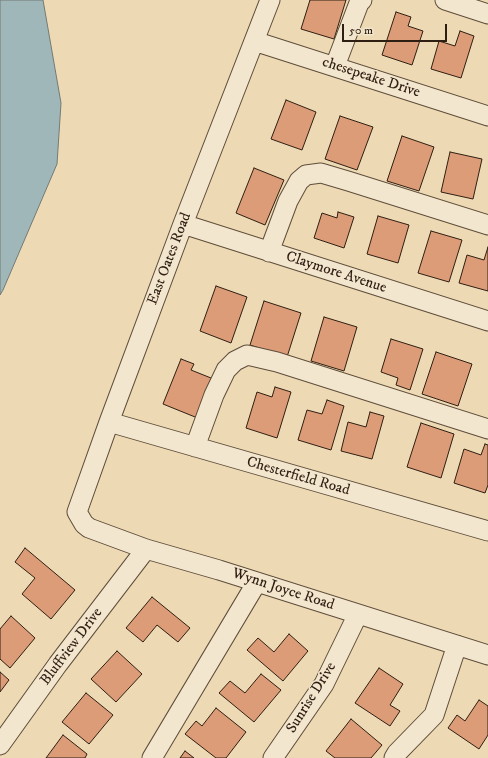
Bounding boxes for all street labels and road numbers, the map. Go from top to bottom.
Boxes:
street label: chesepeake Drive [320,54,422,102]
street label: East Oates Road [144,210,196,308]
street label: Claymore Avenue [283,248,389,298]
street label: Chesterfield Road [244,454,352,500]
street label: Wynn Joyce Road [230,565,336,615]
street label: Bluffview Drive [37,605,107,689]
street label: Sunrise Drive [283,659,341,737]

